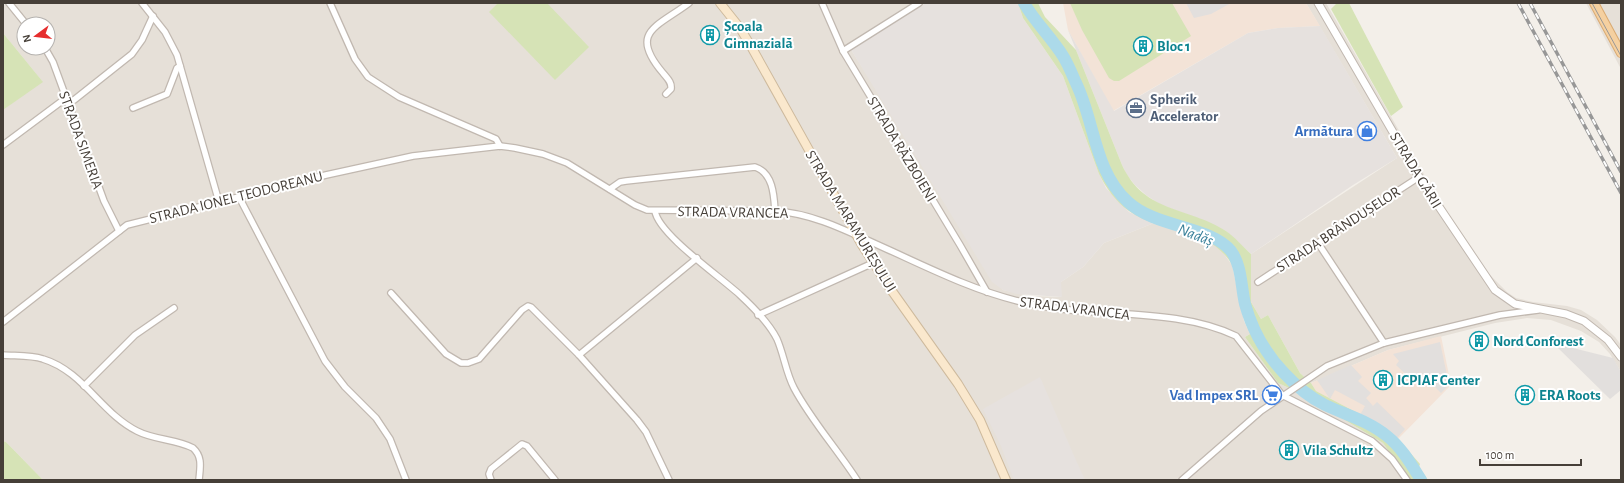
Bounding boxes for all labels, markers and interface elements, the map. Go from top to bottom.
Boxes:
north arrow [16,16,56,56]
place label: Școala Gimnazială [724,19,793,51]
building icon: Școala Gimnazială [699,24,721,46]
text: N [21,33,33,44]
building icon: Bloc 1 [1132,35,1154,57]
place label: Bloc 1 [1157,39,1190,54]
street label: STRADA SIMERIA [56,89,105,191]
place label: Spherik Accelerator [1150,92,1219,124]
street label: STRADA RĂZBOIENI [864,94,940,204]
office icon: Spherik Accelerator [1125,97,1147,119]
shop icon: Armătura [1356,120,1378,142]
place label: Armătura [1294,124,1353,139]
street label: STRADA GĂRII [1387,129,1445,211]
street label: STRADA MARAMUREȘULUI [802,148,899,295]
street label: STRADA IONEL TEODOREANU [148,169,324,226]
street label: STRADA BRÂNDUȘELOR [1273,183,1403,276]
street label: STRADA VRANCEA [677,204,789,221]
water label: Nadăș [1175,221,1215,251]
street label: STRADA VRANCEA [1019,294,1131,323]
building icon: Nord Conforest [1468,330,1490,352]
place label: Nord Conforest [1493,334,1584,349]
building icon: ICPIAF Center [1372,369,1394,391]
place label: ICPIAF Center [1397,373,1480,388]
supermarket icon: Vad Impex SRL [1261,384,1283,406]
building icon: ERA Roots [1514,384,1536,406]
place label: Vad Impex SRL [1169,388,1259,403]
place label: ERA Roots [1539,388,1601,403]
building icon: Vila Schultz [1278,439,1300,461]
scale bar [1480,441,1581,467]
place label: Vila Schultz [1303,443,1373,458]
text: 100 m [1486,449,1514,461]

